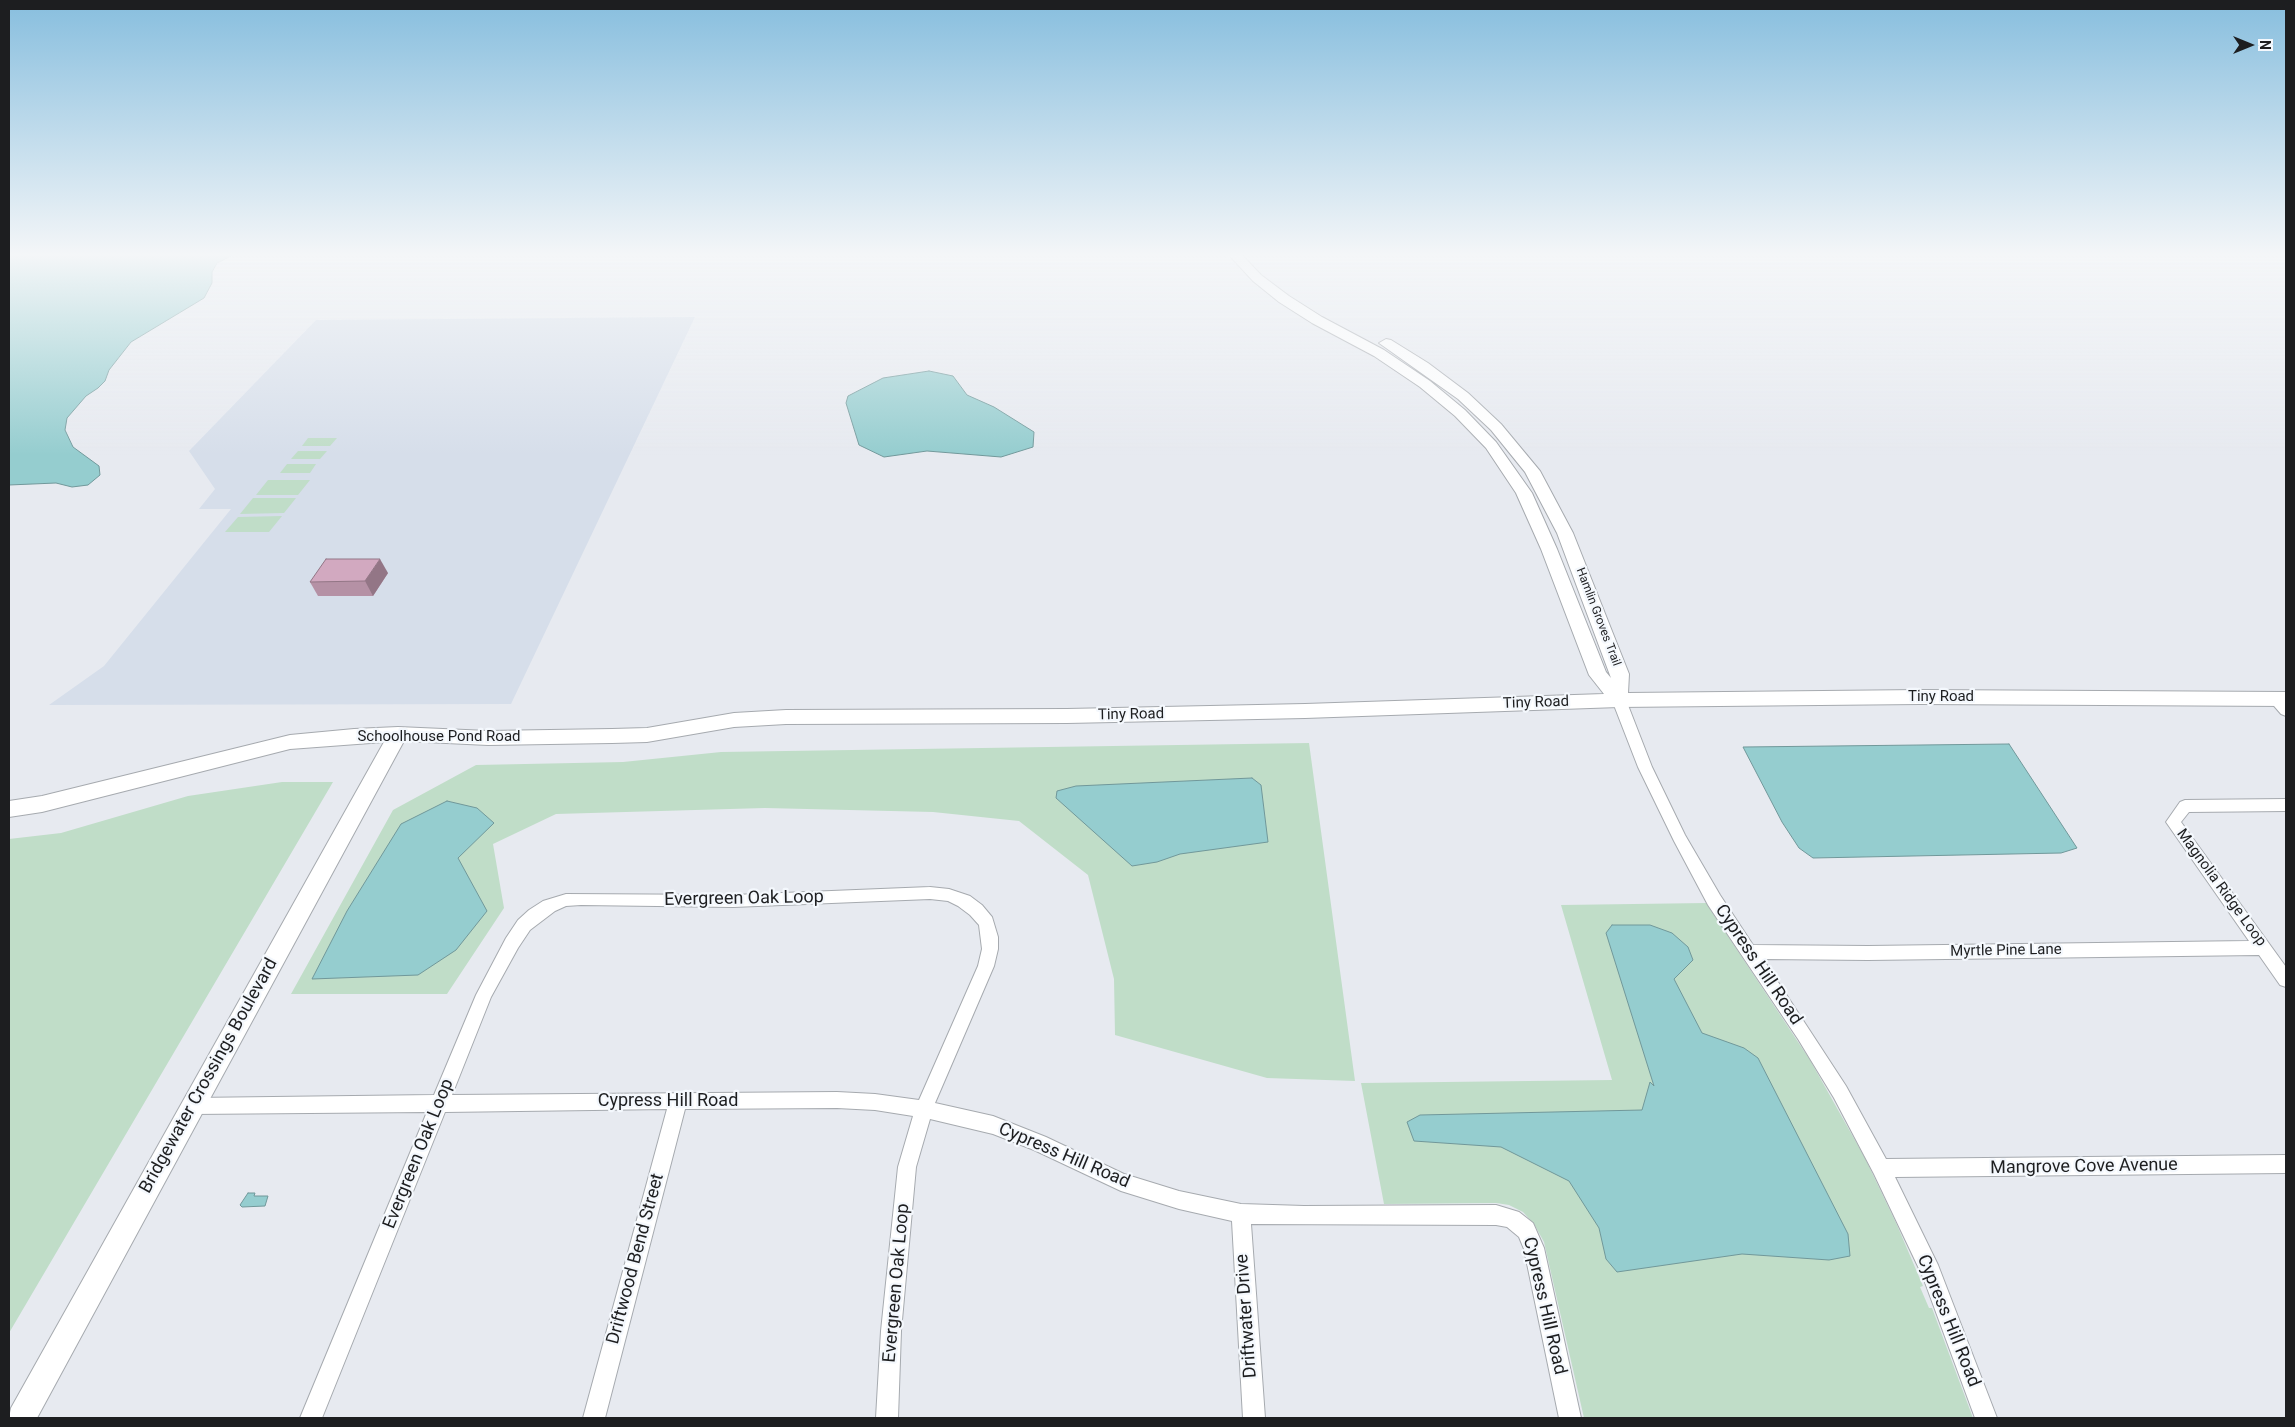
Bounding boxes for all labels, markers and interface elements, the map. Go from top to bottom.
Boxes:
north arrow [2225,20,2275,70]
text: N [2257,40,2273,50]
street label: Hamlin Groves Trail [1573,566,1623,668]
street label: Tiny Road [1908,688,1974,706]
street label: Tiny Road [1503,693,1569,713]
street label: Tiny Road [1098,705,1164,725]
street label: Schoolhouse Pond Road [357,728,521,746]
street label: Magnolia Ridge Loop [2172,826,2270,950]
street label: Evergreen Oak Loop [664,887,824,911]
street label: Cypress Hill Road [1710,901,1806,1029]
street label: Myrtle Pine Lane [1950,941,2062,961]
street label: Bridgewater Crossings Boulevard [135,955,283,1197]
street label: Evergreen Oak Loop [379,1076,459,1232]
street label: Cypress Hill Road [598,1090,738,1112]
street label: Cypress Hill Road [995,1119,1133,1193]
street label: Mangrove Cove Avenue [1990,1155,2178,1179]
street label: Driftwood Bend Street [603,1171,669,1347]
street label: Evergreen Oak Loop [879,1203,915,1363]
street label: Cypress Hill Road [1518,1235,1570,1377]
street label: Cypress Hill Road [1912,1252,1984,1390]
street label: Driftwater Drive [1232,1253,1262,1379]

